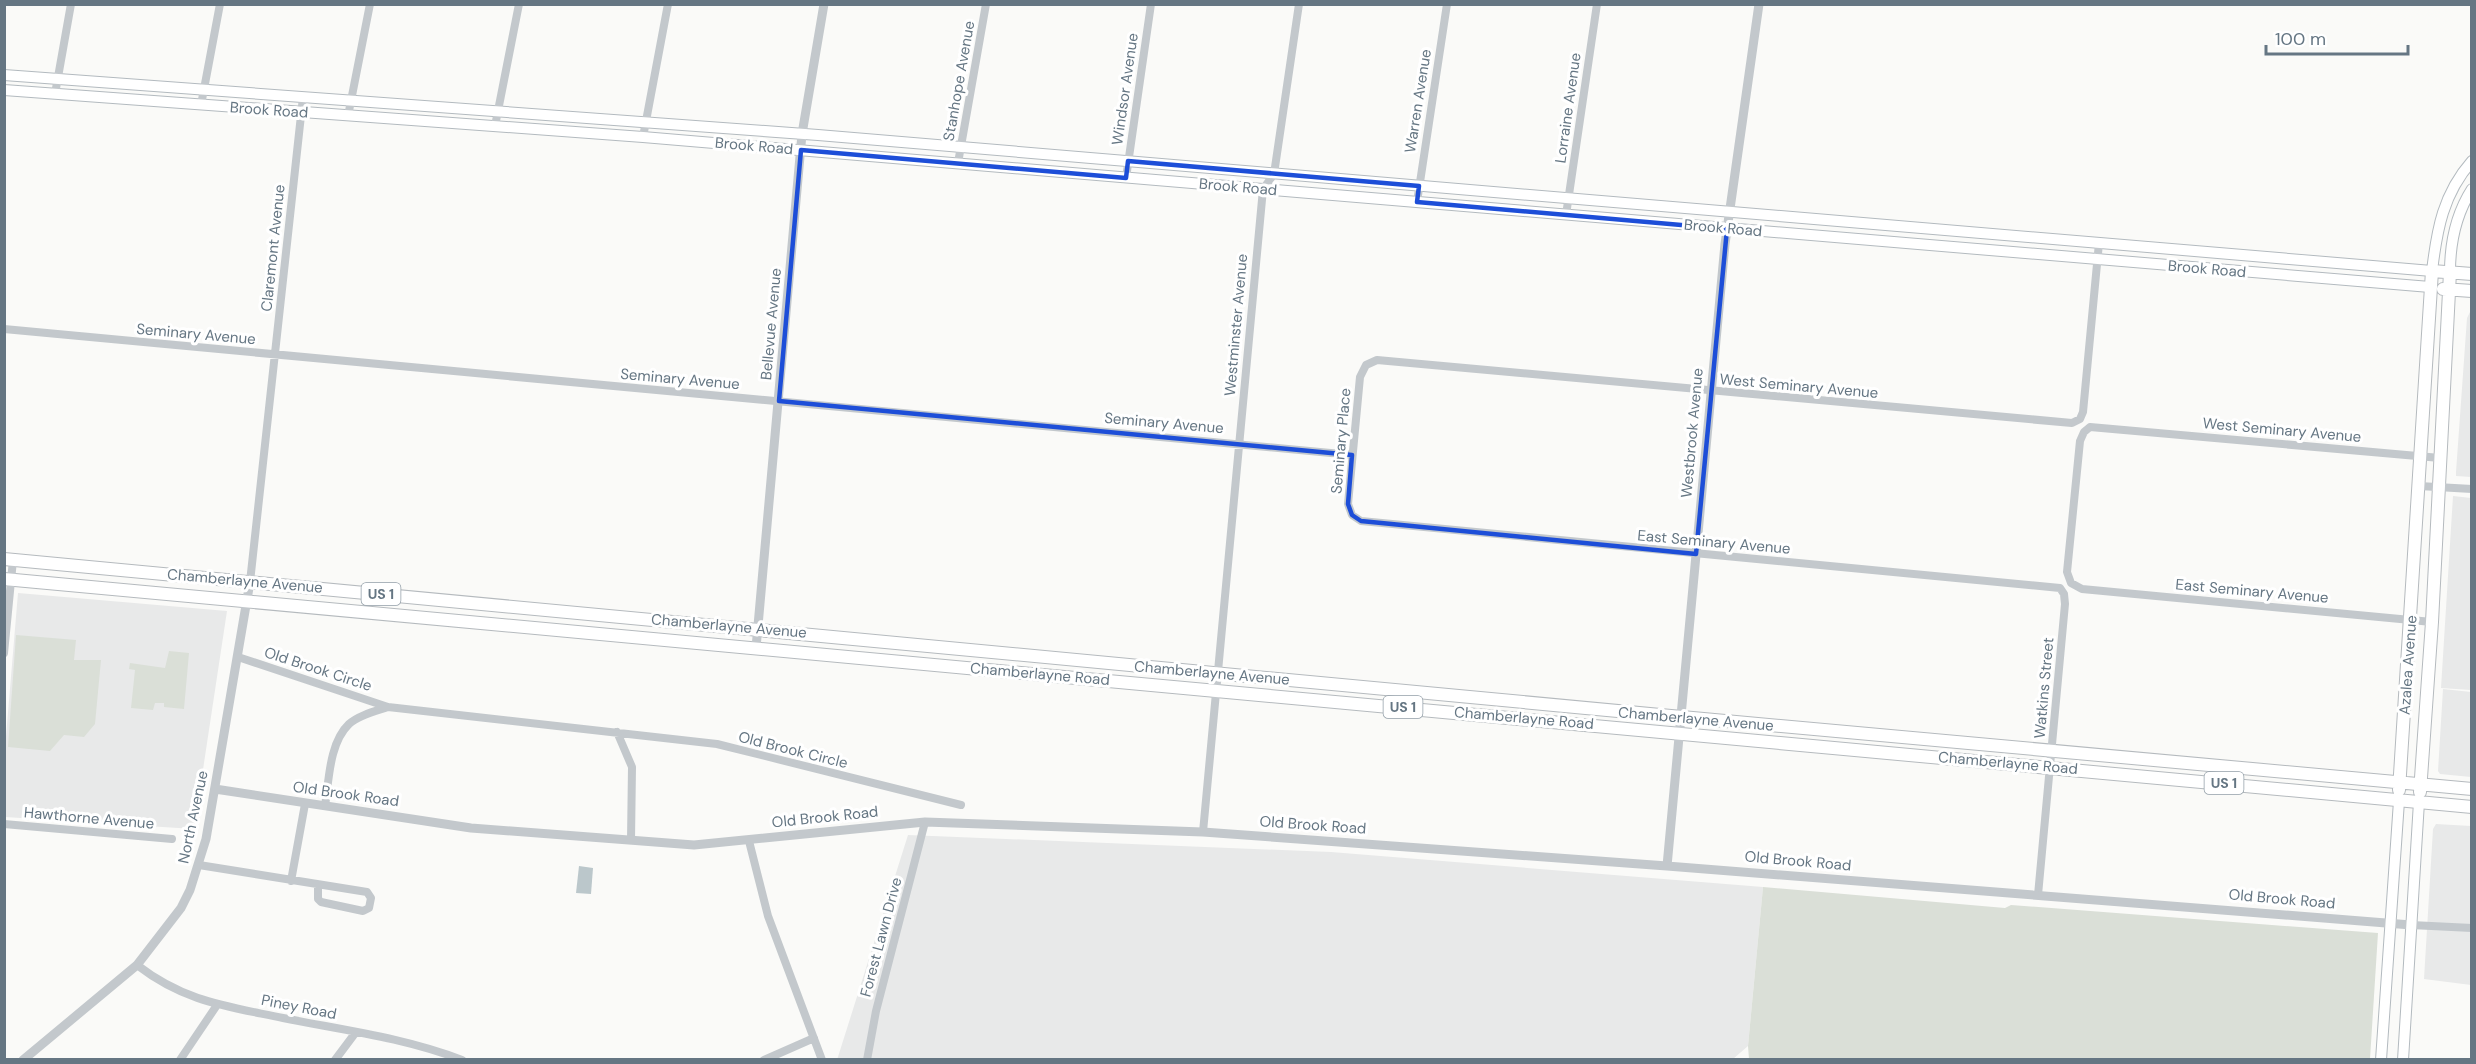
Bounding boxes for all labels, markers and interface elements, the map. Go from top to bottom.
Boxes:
scale bar [2266,18,2408,56]
street label: Stanhope Avenue [939,19,979,143]
text: 100 m [2275,27,2326,51]
street label: Windsor Avenue [1107,32,1143,146]
street label: Warren Avenue [1400,48,1436,154]
street label: Lorraine Avenue [1550,51,1586,165]
street label: Brook Road [229,97,309,123]
street label: Brook Road [714,133,794,159]
street label: Brook Road [1198,174,1278,200]
street label: Claremont Avenue [256,183,290,313]
street label: Brook Road [1683,215,1763,241]
street label: Westminster Avenue [1220,253,1252,397]
street label: Brook Road [2167,256,2247,282]
street label: Bellevue Avenue [756,267,786,381]
street label: Seminary Avenue [135,319,257,349]
street label: Seminary Avenue [619,364,741,394]
street label: Westbrook Avenue [1676,367,1708,499]
street label: West Seminary Avenue [1719,369,1879,403]
street label: Seminary Place [1326,387,1356,495]
street label: Seminary Avenue [1103,408,1225,438]
street label: West Seminary Avenue [2202,413,2362,447]
street label: East Seminary Avenue [1637,525,1791,559]
street label: Chamberlayne Avenue [166,564,324,598]
street label: East Seminary Avenue [2175,574,2329,608]
road number: US 1 [362,583,400,605]
street label: Chamberlayne Avenue [650,609,808,643]
street label: Azalea Avenue [2395,614,2421,716]
street label: Watkins Street [2030,636,2058,739]
street label: Old Brook Circle [262,642,374,696]
street label: Chamberlayne Avenue [1133,656,1291,690]
street label: Chamberlayne Road [969,658,1111,690]
road number: US 1 [1384,696,1422,718]
street label: Chamberlayne Road [1453,702,1595,734]
street label: Chamberlayne Avenue [1617,702,1775,736]
street label: Old Brook Circle [736,727,850,773]
street label: Chamberlayne Road [1937,747,2079,779]
street label: North Avenue [173,769,213,865]
road number: US 1 [2204,772,2244,794]
street label: Old Brook Road [292,777,400,811]
street label: Old Brook Road [771,801,879,833]
street label: Hawthorne Avenue [23,802,155,834]
street label: Old Brook Road [1259,811,1367,839]
street label: Old Brook Road [1744,846,1852,876]
street label: Forest Lawn Drive [855,875,907,999]
street label: Old Brook Road [2228,884,2336,914]
street label: Piney Road [260,990,338,1024]

